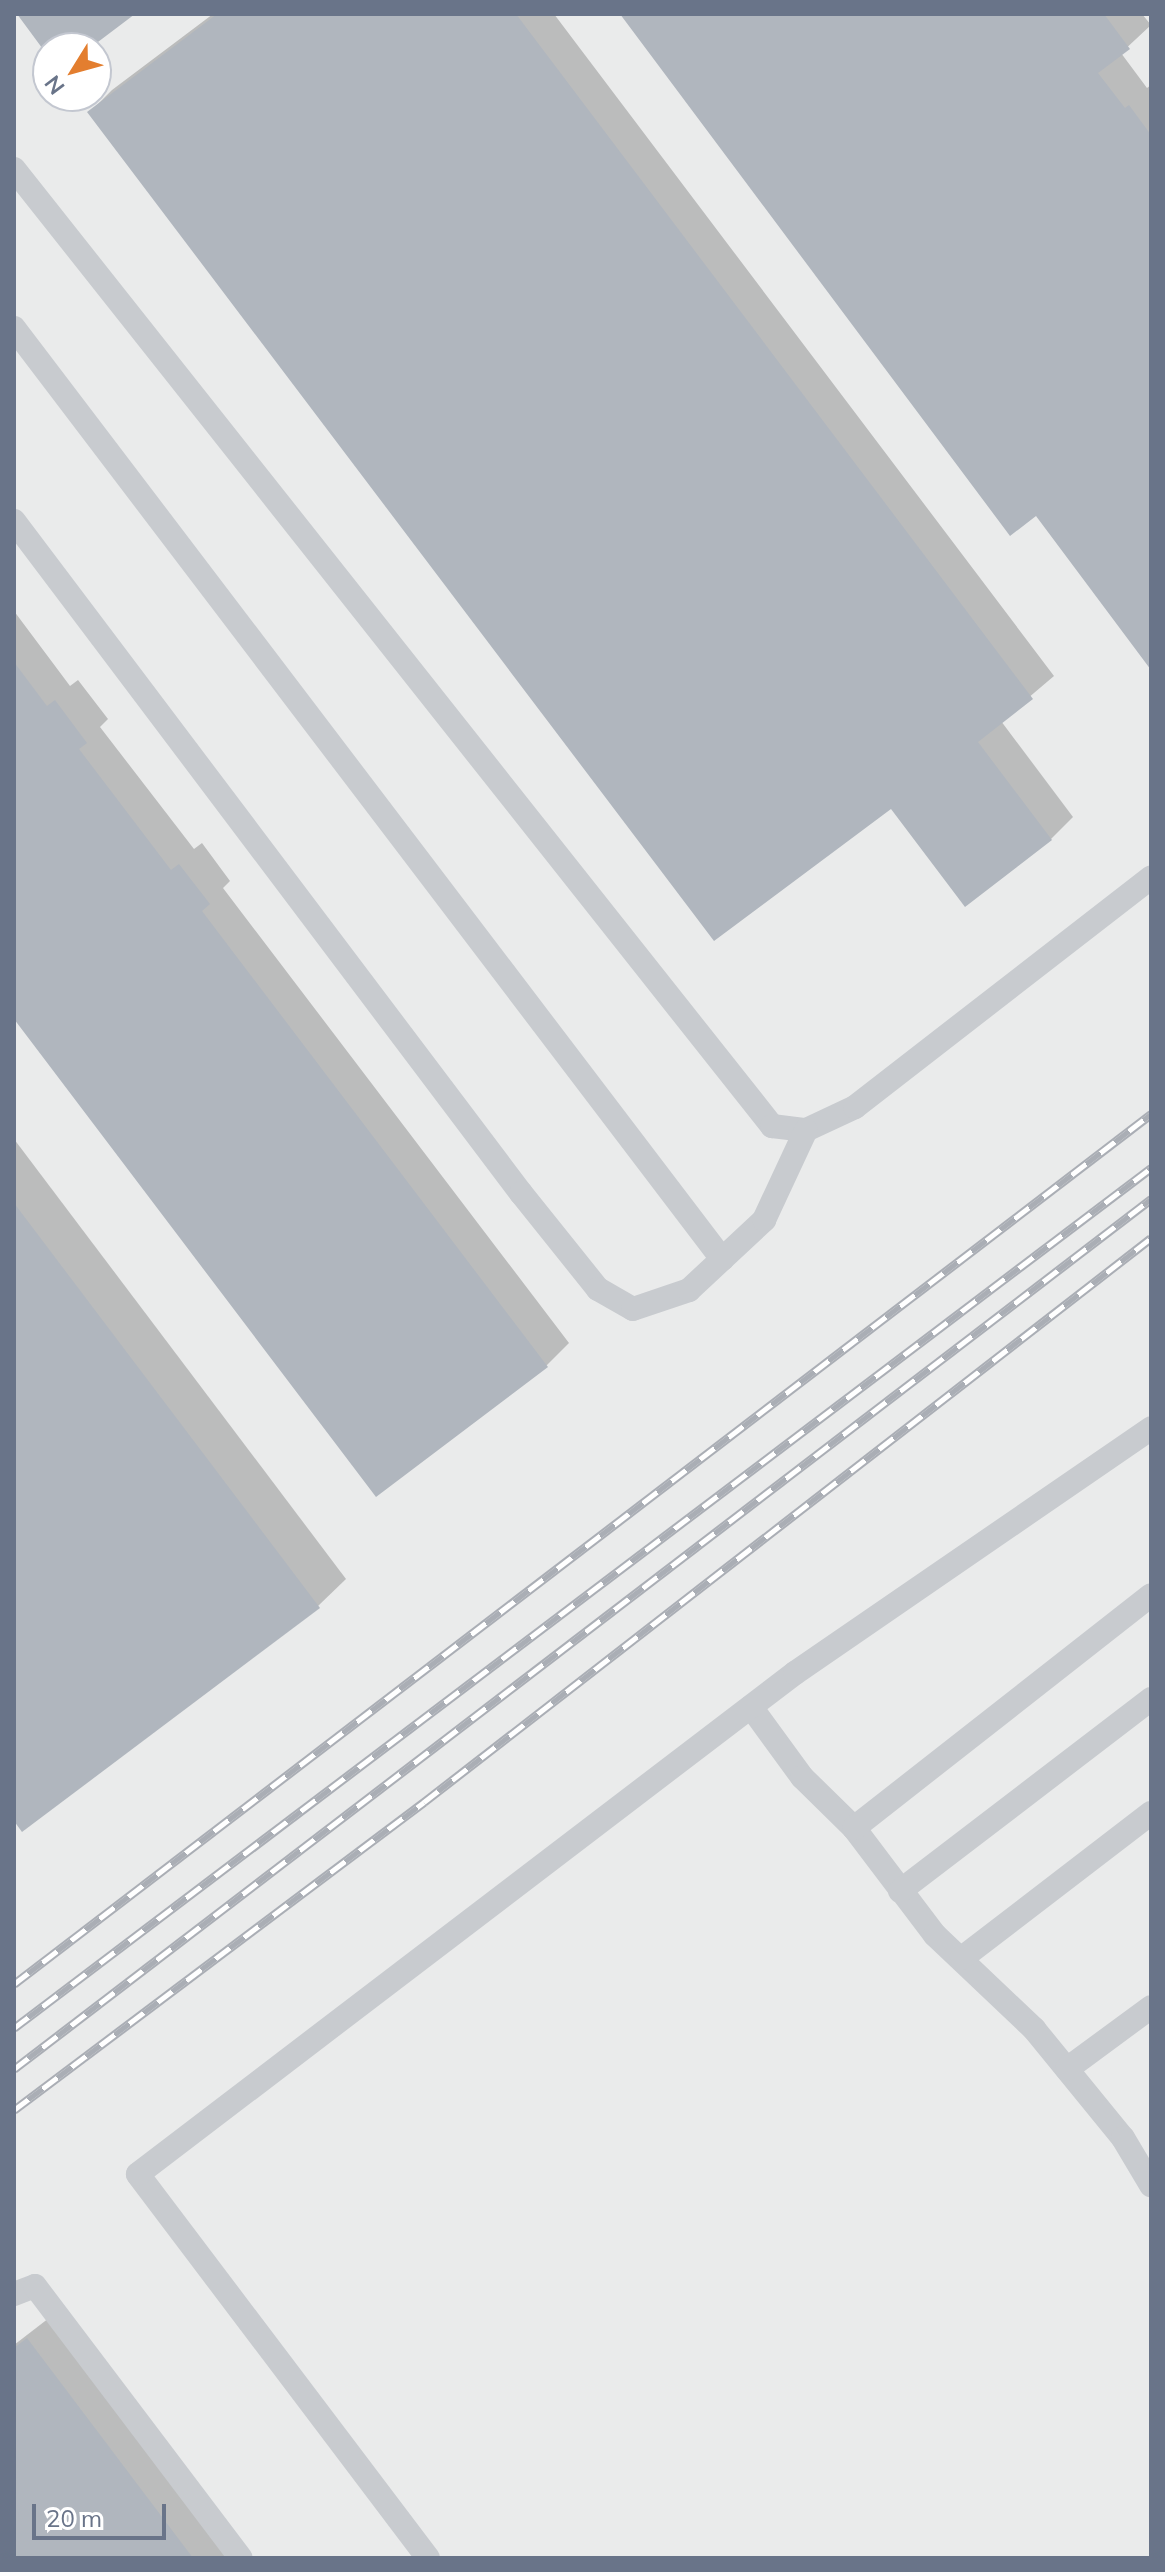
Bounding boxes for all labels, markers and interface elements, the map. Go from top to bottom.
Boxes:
north arrow [32,32,112,112]
text: N [38,70,71,100]
scale bar [36,2488,170,2538]
text: 20 m [46,2503,102,2533]

